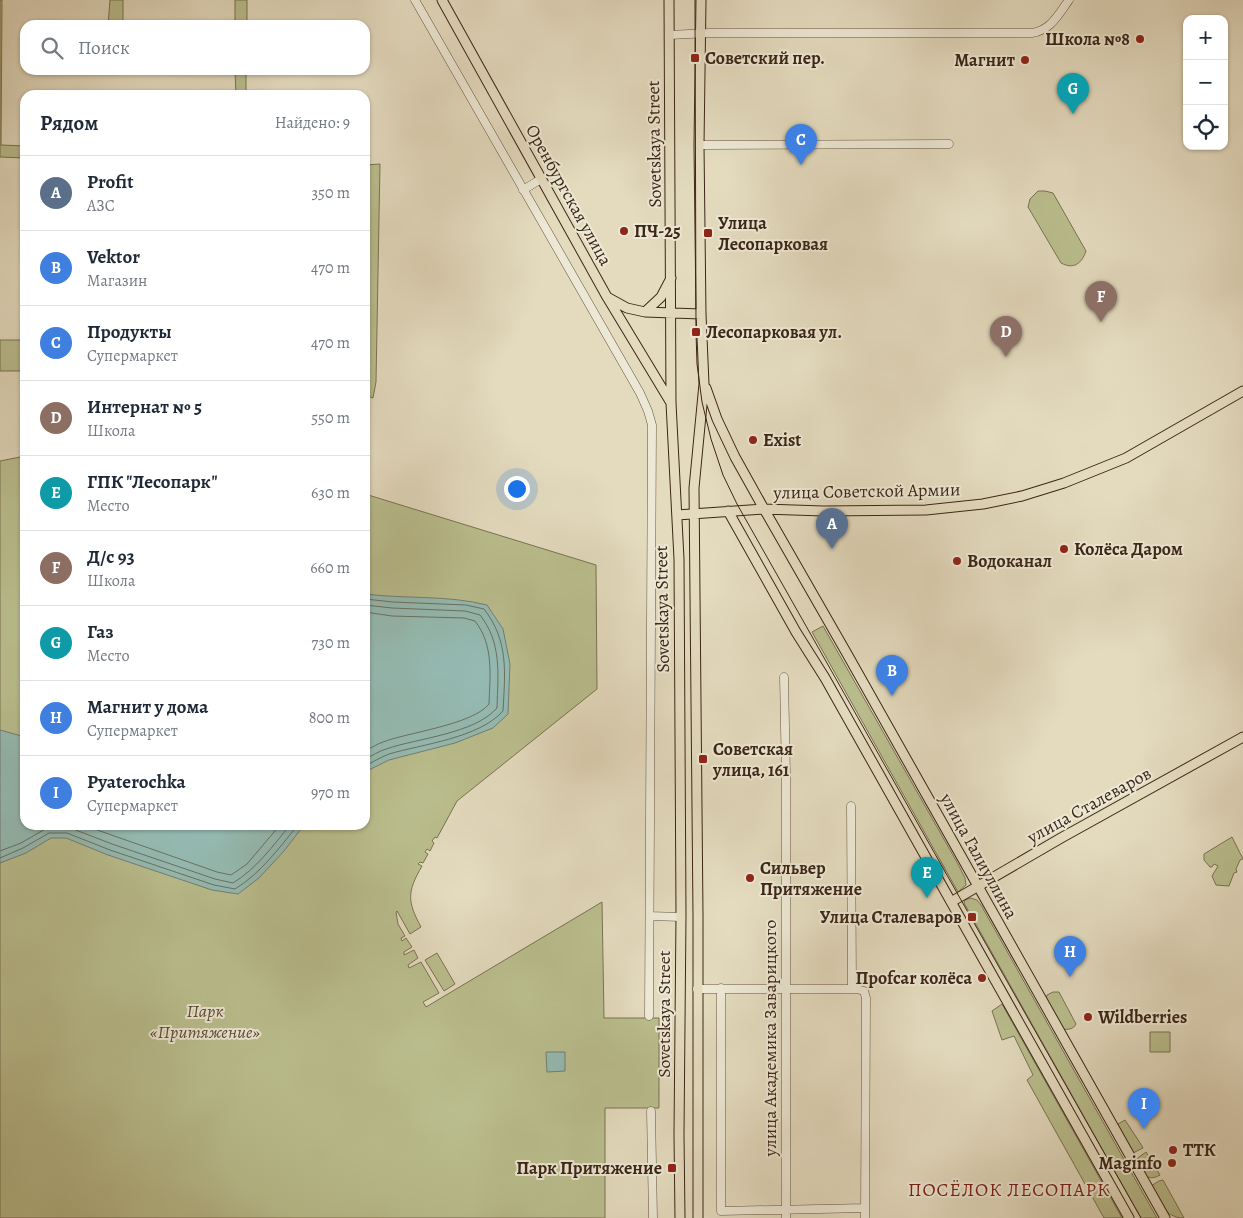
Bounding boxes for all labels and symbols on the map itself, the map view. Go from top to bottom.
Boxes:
place label: Школа №8 [1045,27,1130,51]
marker: Школа №8 [1134,33,1146,45]
place label: Советский пер. [705,46,825,70]
place label: Магнит [954,48,1015,72]
marker: Советский пер. [689,52,701,64]
marker: Магнит [1019,54,1031,66]
pin: G [1057,73,1089,114]
street label: Sovetskaya Street [641,80,667,208]
street label: Оренбургская улица [520,120,618,271]
pin: C [785,124,817,165]
place label: Улица Лесопарковая [718,211,828,256]
place label: ПЧ-25 [634,219,681,243]
marker: ПЧ-25 [618,225,630,237]
marker: Улица Лесопарковая [702,227,714,239]
pin: F [1085,281,1117,322]
pin: D [990,316,1022,357]
place label: Лесопарковая ул. [706,320,842,344]
marker: Лесопарковая ул. [690,326,702,338]
place label: Exist [763,428,801,452]
marker: Exist [747,434,759,446]
your location [504,476,530,502]
street label: улица Советской Армии [772,477,961,505]
pin: A [816,508,848,549]
place label: Колёса Даром [1074,537,1183,561]
marker: Колёса Даром [1058,543,1070,555]
street label: Sovetskaya Street [649,545,675,673]
place label: Водоканал [967,549,1052,573]
marker: Водоканал [951,555,963,567]
pin: B [876,655,908,696]
place label: Советская улица, 161 [712,737,793,782]
marker: Советская улица, 161 [697,753,709,765]
street label: улица Сталеваров [1022,761,1155,849]
street label: улица Галиуллина [934,788,1024,924]
place label: Сильвер Притяжение [760,856,862,901]
pin: E [911,857,943,898]
marker: Сильвер Притяжение [744,872,756,884]
place label: Улица Сталеваров [820,905,962,929]
marker: Улица Сталеваров [966,911,978,923]
street label: улица Академика Заварицкого [758,920,782,1157]
pin: H [1054,936,1086,977]
street label: Sovetskaya Street [652,950,676,1078]
place label: Проfcar колёса [855,966,972,990]
marker: Проfcar колёса [976,972,988,984]
park label: Парк «Притяжение» [150,999,261,1044]
place label: Wildberries [1097,1005,1187,1029]
marker: Wildberries [1082,1011,1094,1023]
pin: I [1128,1088,1160,1129]
place label: ТТК [1183,1138,1216,1162]
marker: ТТК [1167,1144,1179,1156]
place label: Maginfo [1099,1151,1162,1175]
place label: Парк Притяжение [516,1156,662,1180]
marker: Maginfo [1166,1157,1178,1169]
marker: Парк Притяжение [666,1162,678,1174]
district label: ПОСЁЛОК ЛЕСОПАРК [908,1177,1110,1203]

